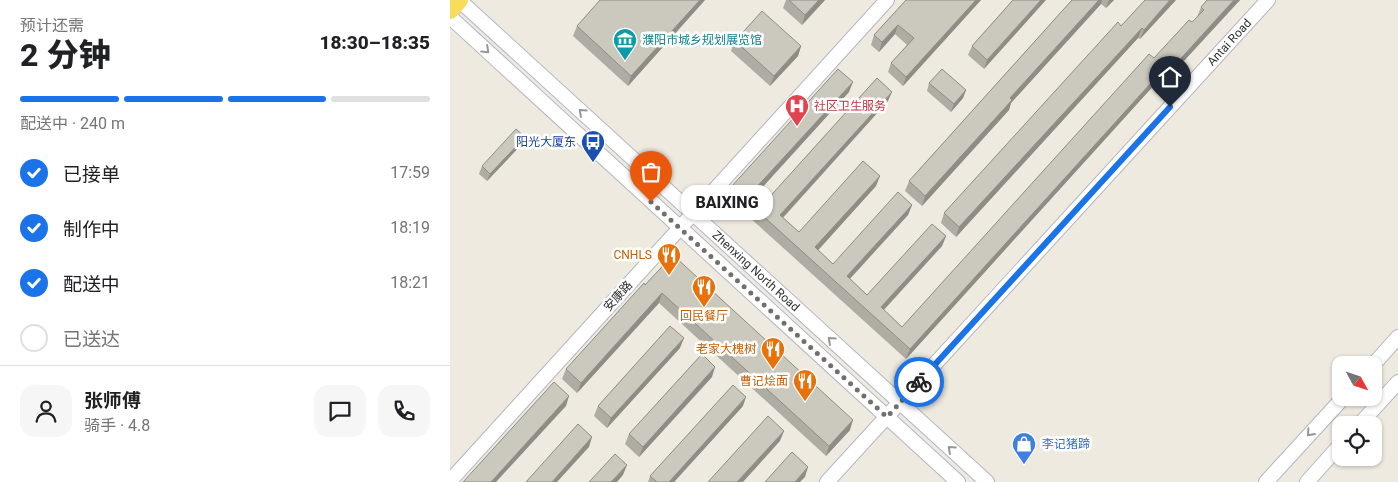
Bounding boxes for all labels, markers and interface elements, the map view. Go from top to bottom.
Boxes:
text: 预计还需 [20,16,84,35]
street label: Antai Road [1204,16,1254,69]
museum icon: 濮阳市城乡规划展览馆 [612,27,638,61]
text: 18:30–18:35 [319,31,430,54]
place label: 濮阳市城乡规划展览馆 [642,33,762,47]
text: 2 分钟 [20,36,110,74]
one-way arrow [480,44,489,53]
pin [1149,56,1191,107]
icon: home [1156,63,1184,91]
hospital icon: 社区卫生服务 [784,93,810,127]
place label: 社区卫生服务 [814,99,886,113]
one-way arrow [578,109,587,118]
text: 配送中 · 240 m [20,114,125,133]
bus stop icon: 阳光大厦东 [580,129,606,163]
place label: 阳光大厦东 [516,135,576,149]
pin [630,151,672,202]
icon: bag [637,158,665,186]
icon: check [20,159,48,187]
text: 已接单 [63,163,120,186]
text: 17:59 [390,163,430,182]
callout: BAIXING [681,184,774,220]
text: BAIXING [695,193,759,212]
icon: check [20,214,48,242]
text: 制作中 [63,218,120,241]
text: 18:19 [390,218,430,237]
street label: Zhenxing North Road [709,228,802,314]
restaurant icon: CNHLS [656,242,682,276]
place label: CNHLS [613,248,652,262]
icon: check [20,269,48,297]
text: 配送中 [63,273,120,296]
text: 18:21 [390,273,430,292]
restaurant icon: 回民餐厅 [691,274,717,308]
street label: 安康路 [601,278,635,314]
place label: 回民餐厅 [680,309,728,323]
text: 已送达 [63,328,120,351]
restaurant icon: 老家大槐树 [760,336,786,370]
one-way arrow [828,337,837,346]
place label: 老家大槐树 [696,342,756,356]
north arrow [1332,356,1382,406]
map controls [1332,356,1382,466]
courier [894,357,944,407]
restaurant icon: 曹记烩面 [792,368,818,402]
icon: bike [905,368,933,396]
place label: 曹记烩面 [740,374,788,388]
button: person [20,385,72,437]
button: chat [314,385,366,437]
button: phone [378,385,430,437]
text: 张师傅 [84,389,141,412]
text: 骑手 · 4.8 [84,416,150,435]
button: locate [1332,416,1382,466]
one-way arrow [1307,428,1316,437]
shop icon: 李记猪蹄 [1011,431,1037,465]
place label: 李记猪蹄 [1042,437,1090,451]
one-way arrow [948,446,957,455]

